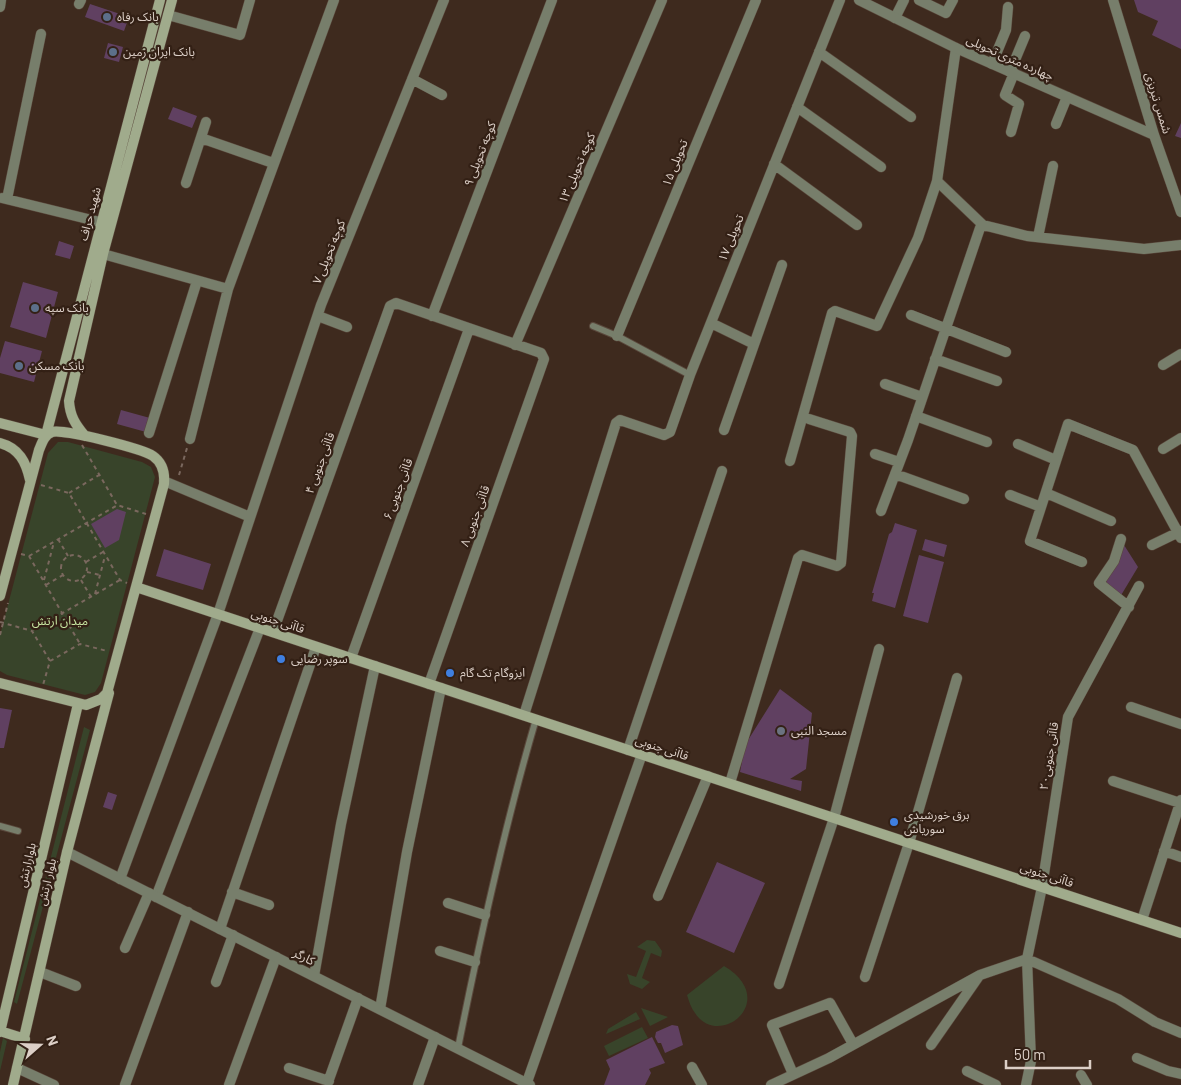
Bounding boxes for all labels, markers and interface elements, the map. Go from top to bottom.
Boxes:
place label: بانک رفاه [117,9,159,24]
marker: بانک رفاه [101,11,113,23]
street label: چهارده متری تحویلی [964,32,1056,84]
place label: بانک ایران زمین [123,44,195,59]
marker: بانک ایران زمین [107,46,119,58]
street label: شمس تبریزی [1142,70,1175,135]
street label: کوچه تحویلی ۹ [460,118,500,189]
street label: کوچه تحویلی ۱۳ [555,129,599,206]
street label: تحویلی ۱۵ [658,137,691,188]
street label: شهید حراف [75,185,104,242]
street label: تحویلی ۱۷ [714,212,747,263]
street label: کوچه تحویلی ۷ [309,216,350,287]
place label: بانک سپه [45,300,89,316]
marker: بانک سپه [29,302,41,314]
place label: بانک مسکن [29,358,84,373]
marker: بانک مسکن [13,360,25,372]
street label: قاآنی جنوبی ۴ [301,430,338,496]
street label: قاآنی جنوبی ۶ [379,456,416,522]
street label: قاآنی جنوبی ۸ [456,483,493,549]
street label: قاآنی جنوبی [250,605,307,636]
park label: میدان ارتش [32,613,88,628]
place label: سوپر رضایی [291,651,348,667]
marker: سوپر رضایی [275,653,287,665]
place label: ایزوگام تک گام [460,665,525,682]
marker: ایزوگام تک گام [444,667,456,679]
street label: ۲۰قاآنی جنوبی [1036,721,1061,791]
place label: مسجد النبی [791,723,847,738]
marker: مسجد النبی [775,725,787,737]
street label: قاآنی جنوبی [634,732,691,763]
place label: برق خورشیدی سوریاش [904,807,969,836]
marker: برق خورشیدی سوریاش [888,816,900,828]
street label: بلوارارتش [14,841,39,889]
street label: بلوار ارتش [34,857,59,907]
street label: قاآنی جنوبی [1019,859,1076,890]
street label: کارگر [290,944,318,969]
north arrow [15,1020,65,1070]
text: N [43,1033,62,1048]
scale bar [1006,1038,1090,1070]
text: 50 m [1014,1045,1046,1063]

